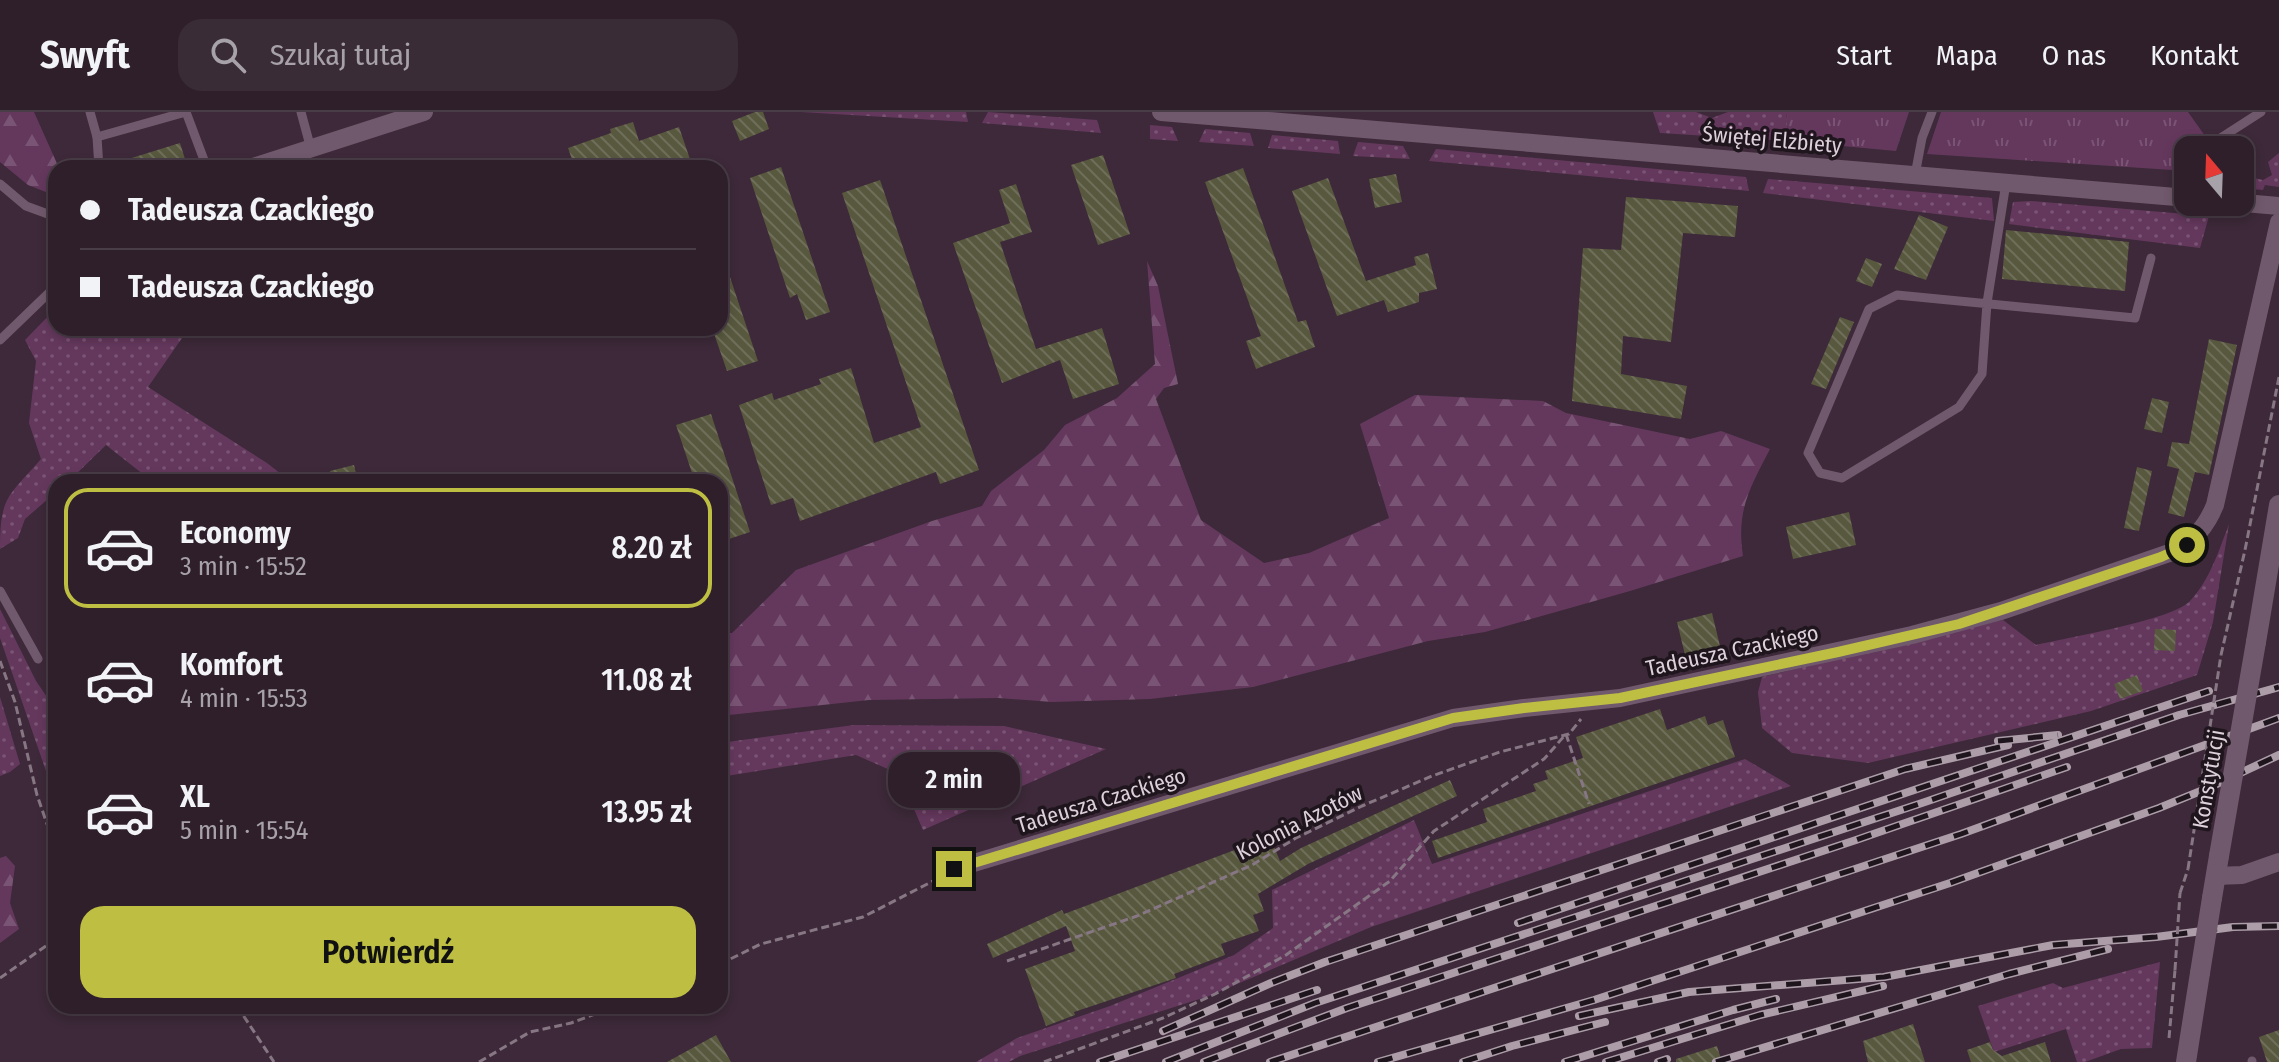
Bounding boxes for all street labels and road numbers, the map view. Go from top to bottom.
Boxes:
street label: Świętej Elżbiety [1701,120,1843,159]
street label: Tadeusza Czackiego [1643,619,1821,682]
street label: Konstytucji [2187,727,2230,831]
street label: Tadeusza Czackiego [1013,762,1189,839]
street label: Kolonia Azotów [1232,779,1367,866]

